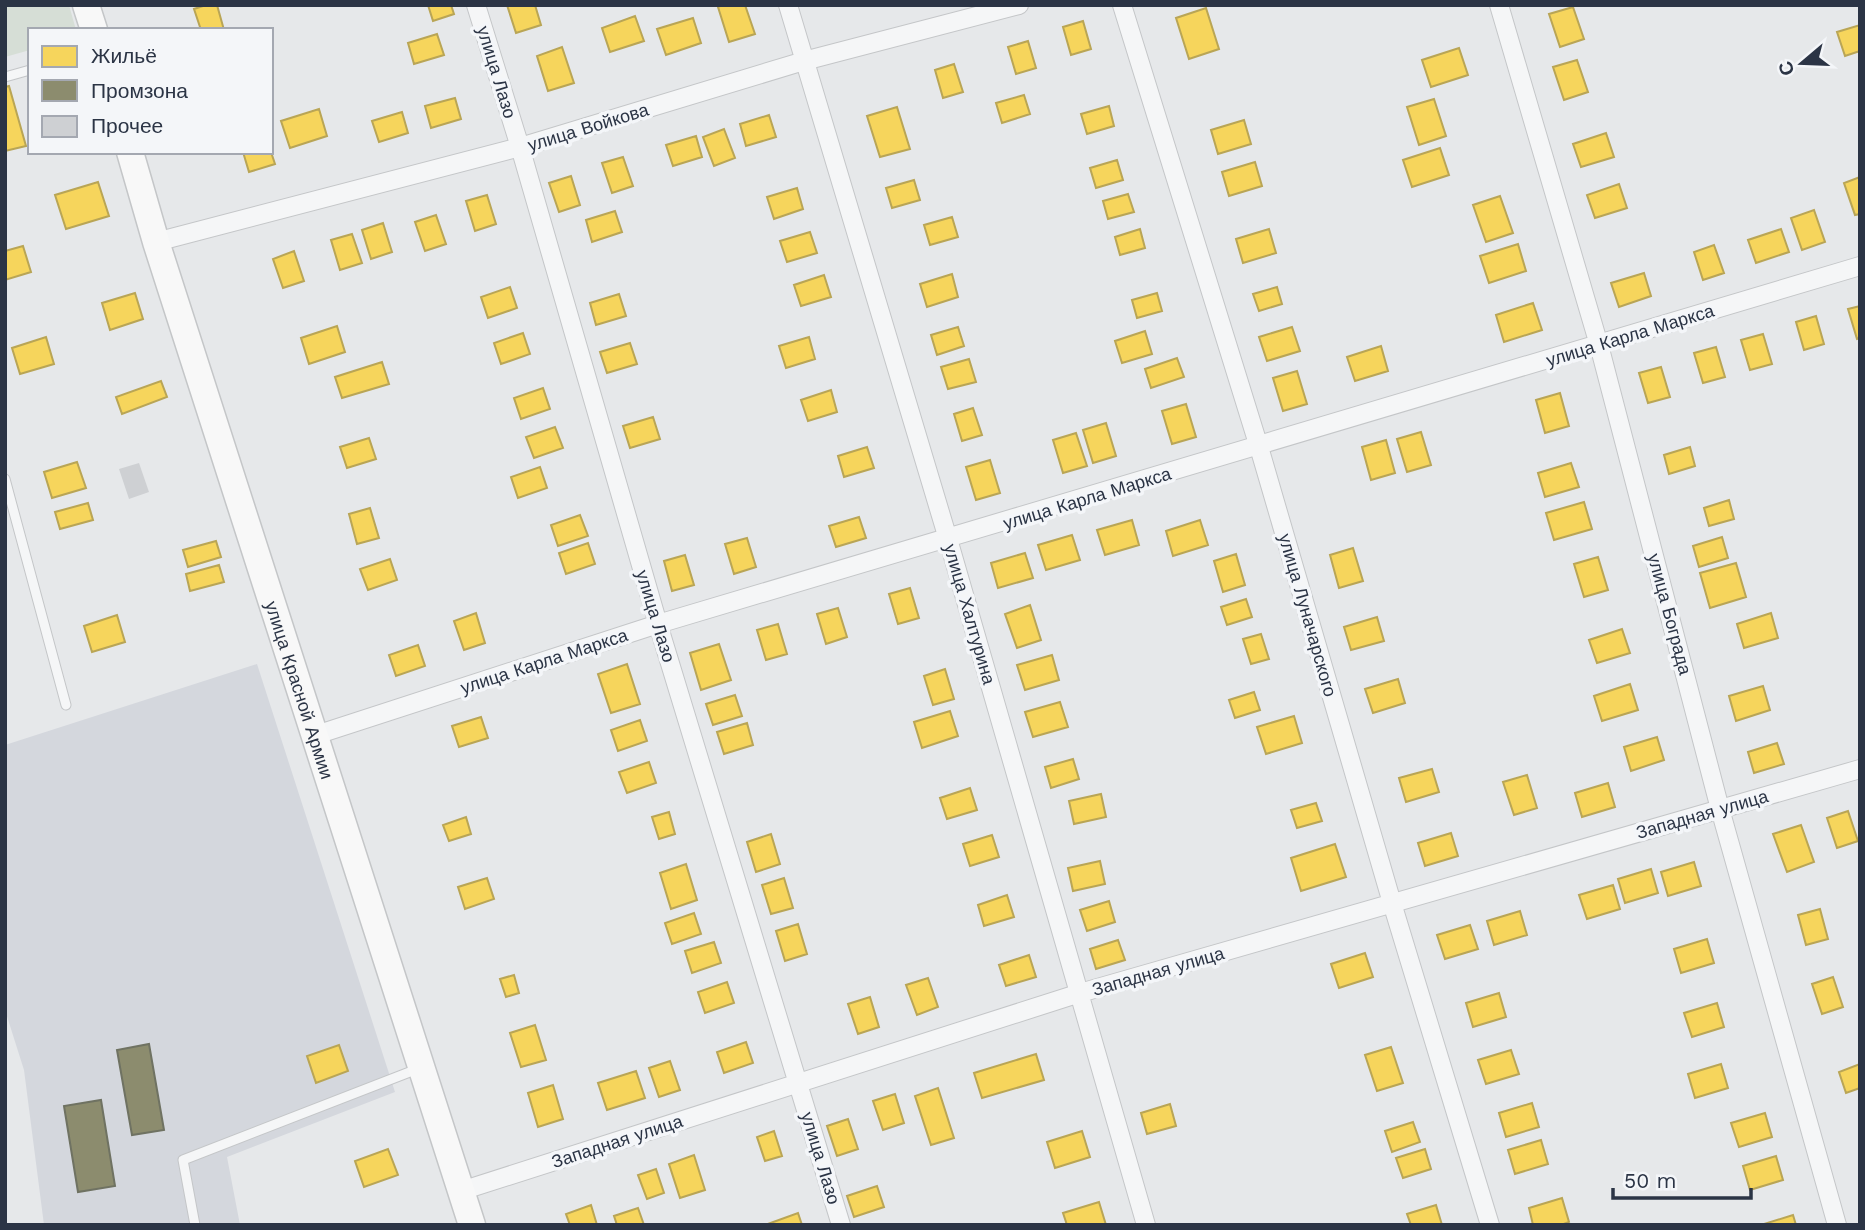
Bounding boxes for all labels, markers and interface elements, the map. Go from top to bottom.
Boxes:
street label: улица Лазо [473,23,521,121]
legend [28,28,273,154]
north arrow [1767,28,1837,98]
text: Жильё [91,43,157,68]
text: С [1773,58,1800,79]
text: Промзона [91,78,188,103]
street label: улица Войкова [525,98,652,155]
text: Прочее [91,113,163,138]
street label: улица Карла Маркса [1543,299,1717,371]
street label: улица Карла Маркса [1000,462,1174,534]
street label: улица Луначарского [1275,531,1341,699]
street label: улица Халтурина [940,541,1000,688]
street label: улица Бограда [1644,551,1697,678]
street label: улица Лазо [632,567,680,665]
street label: улица Красной Армии [261,598,338,781]
street label: улица Карла Маркса [458,624,631,698]
street label: Западная улица [1634,785,1771,843]
street label: Западная улица [1090,942,1227,1000]
street label: улица Лазо [797,1109,845,1207]
street label: Западная улица [549,1110,686,1172]
scale bar [1613,1156,1751,1200]
text: 50 m [1624,1168,1676,1193]

